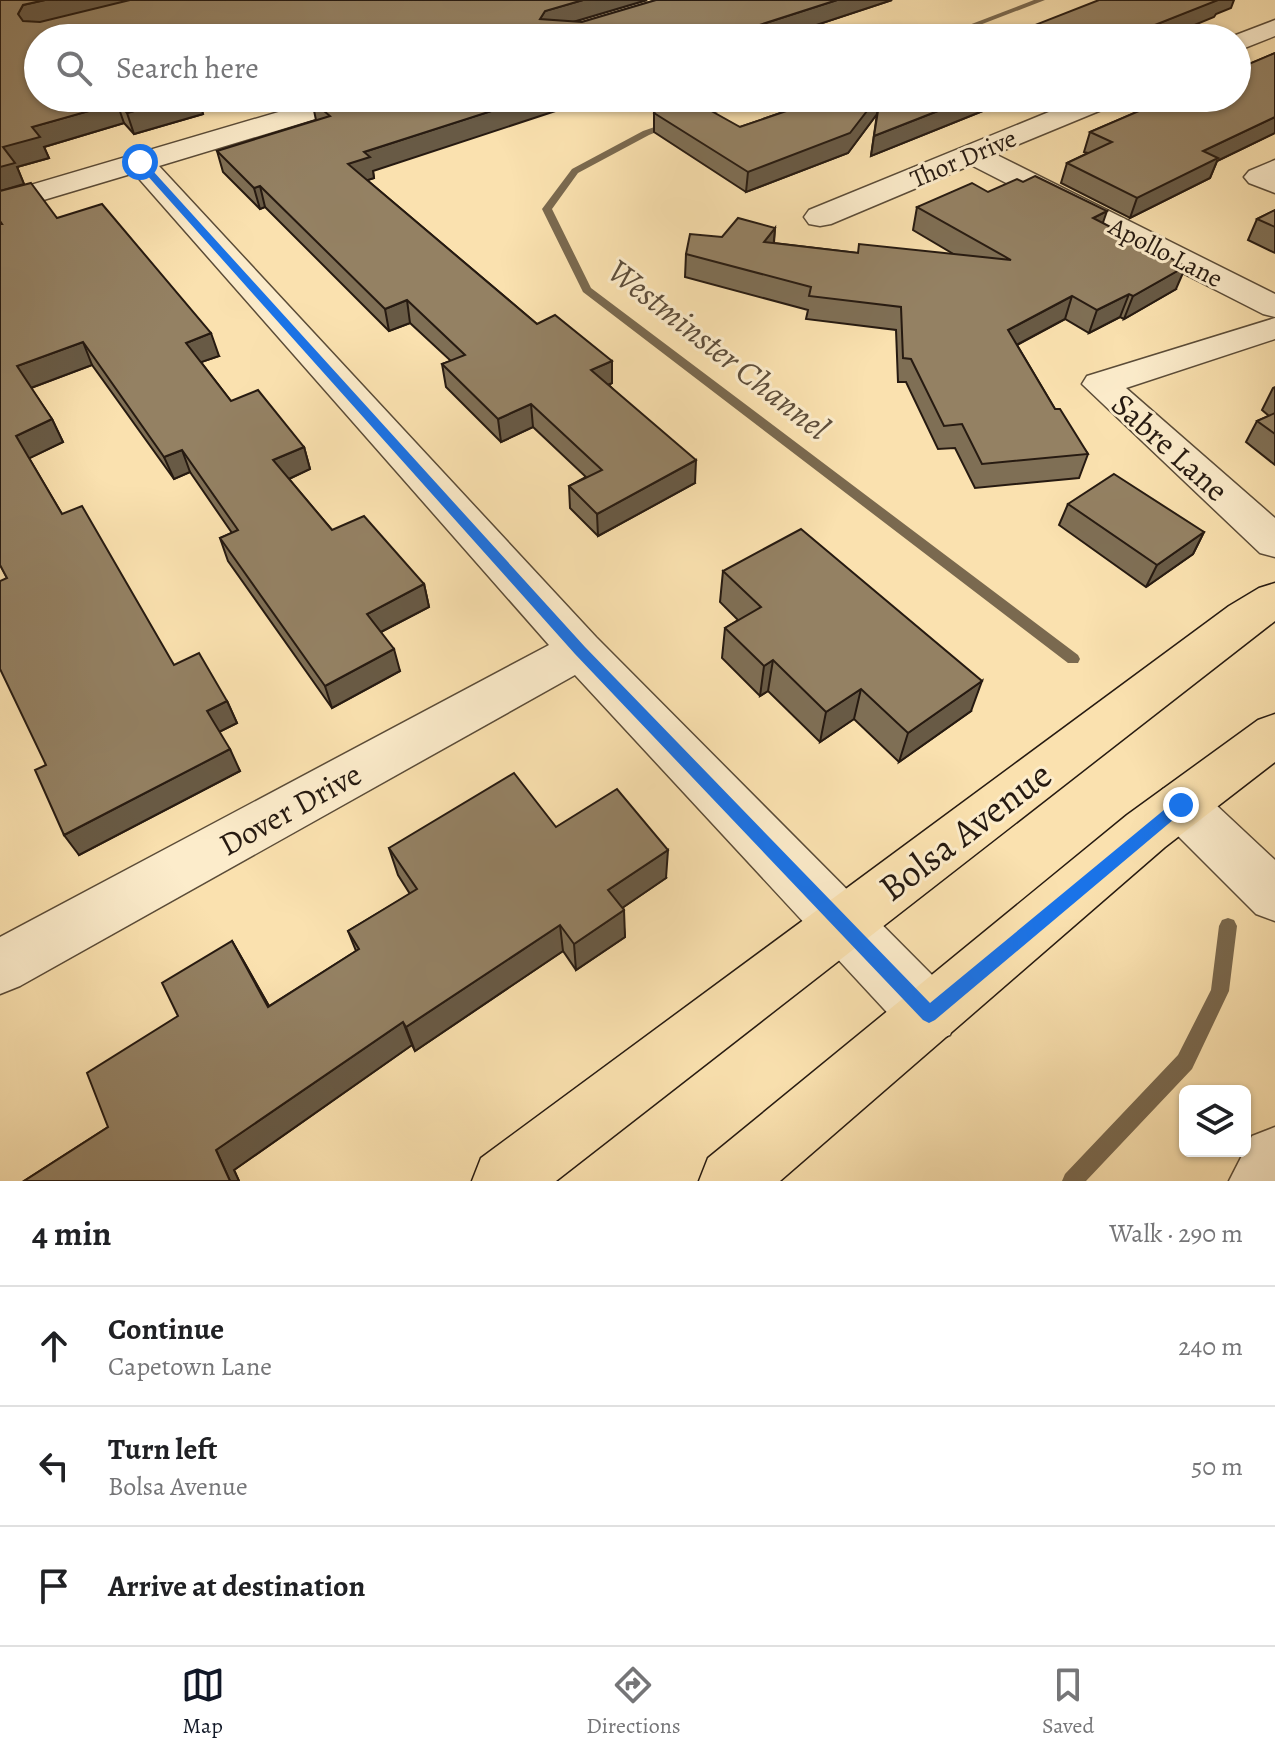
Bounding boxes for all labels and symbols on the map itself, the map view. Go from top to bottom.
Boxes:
street label: Thor Drive [905,120,1022,196]
route start [122,144,158,180]
street label: Apollo Lane [1102,208,1229,296]
water label: Westminster Channel [598,248,840,451]
street label: Sabre Lane [1102,383,1238,511]
street label: Bolsa Avenue [868,749,1062,913]
street label: Dover Drive [211,752,369,866]
route end [1163,787,1199,823]

